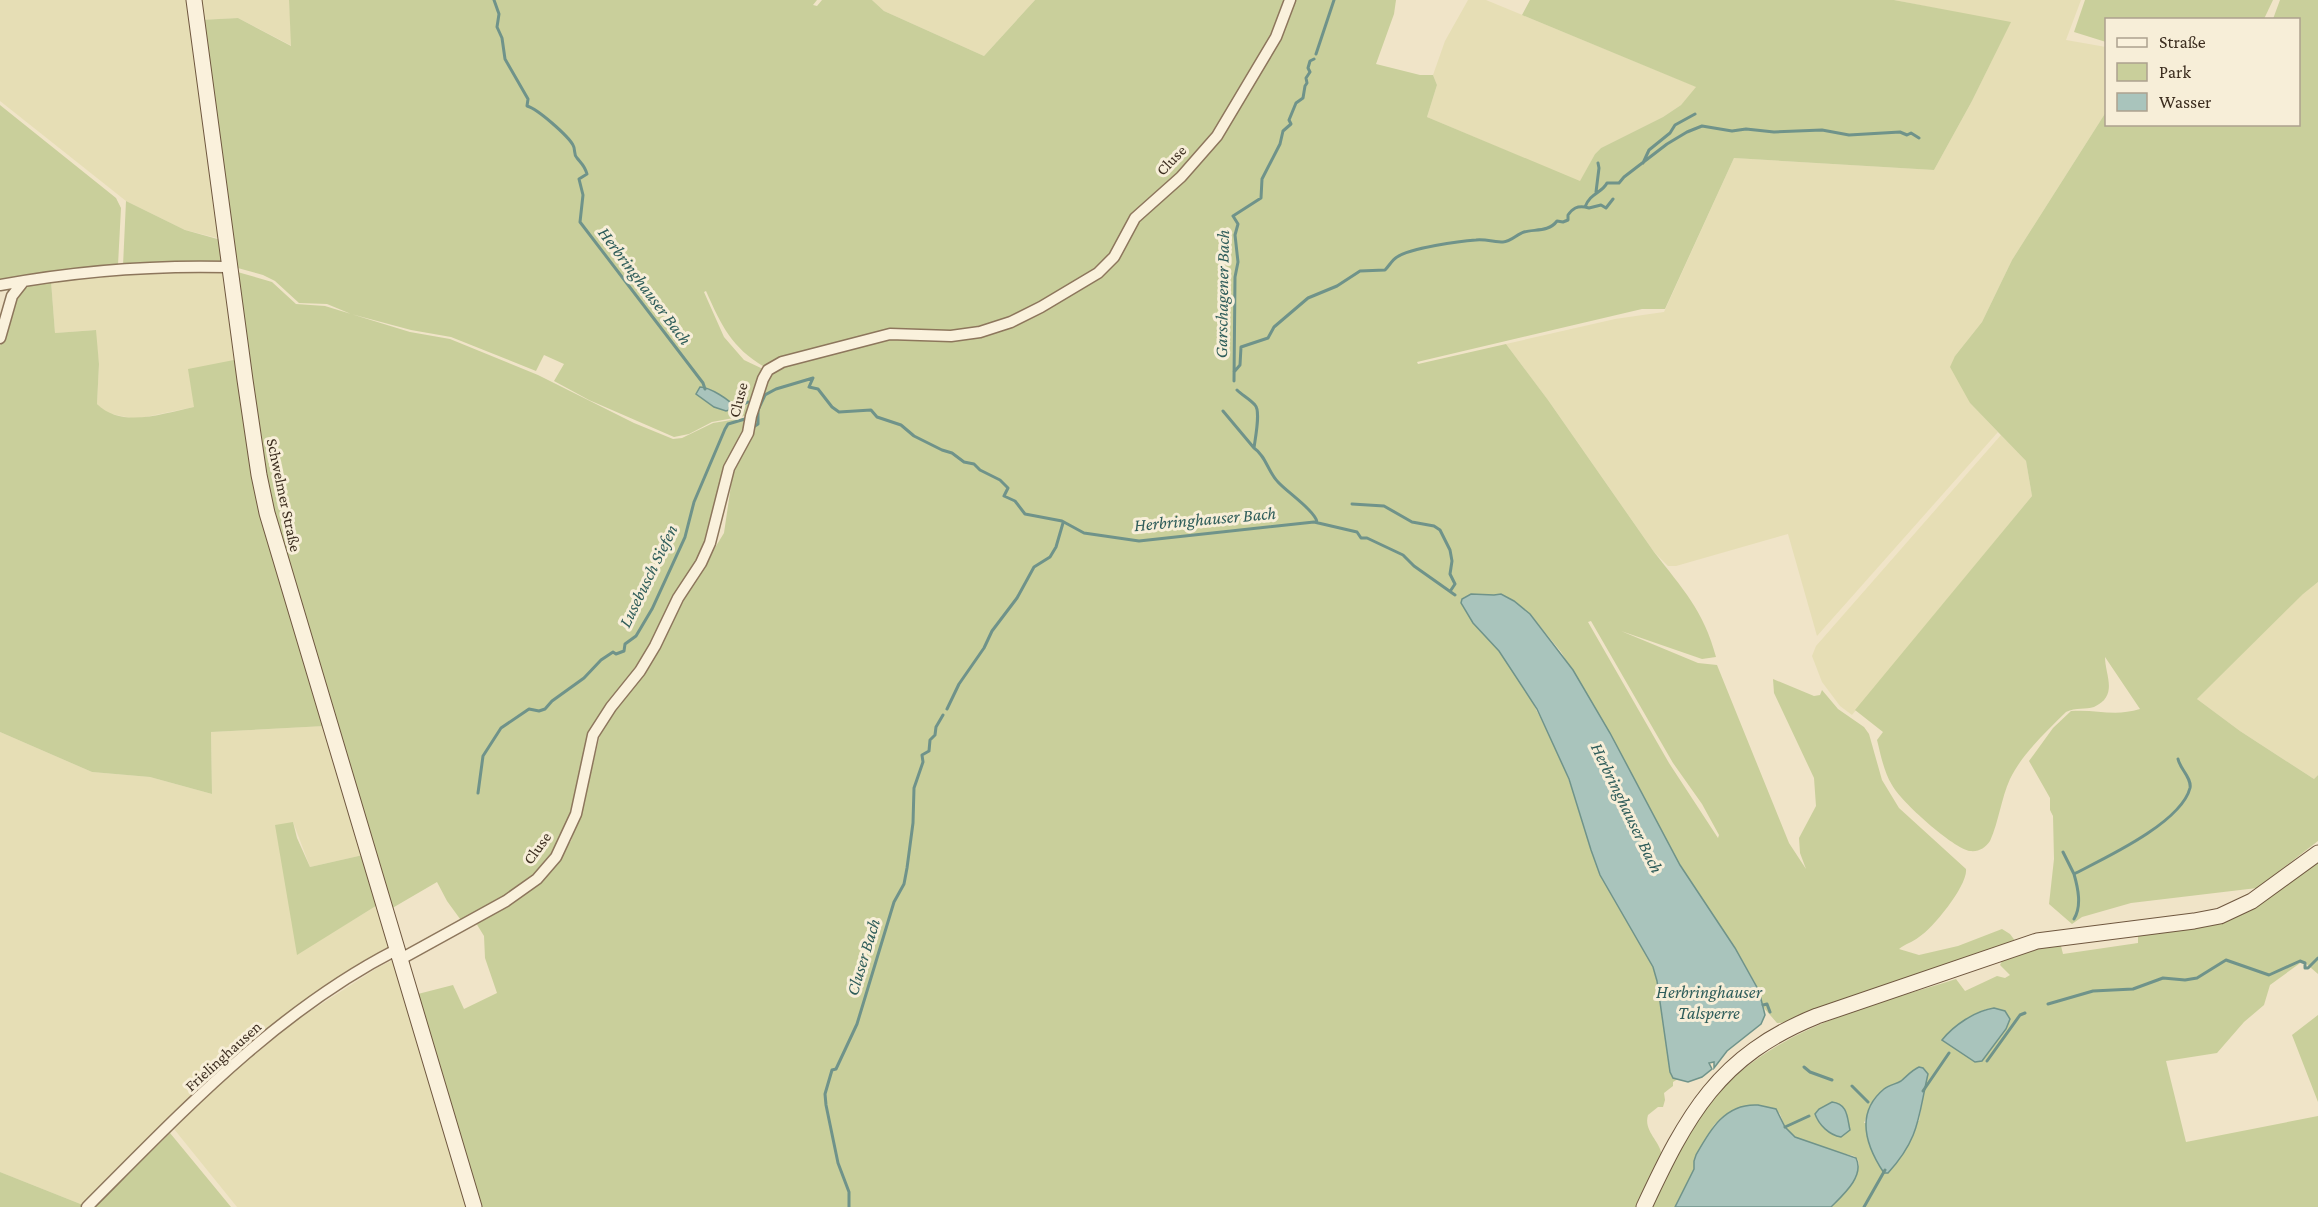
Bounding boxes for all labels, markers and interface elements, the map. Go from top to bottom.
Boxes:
legend [2105,18,2300,126]
text: Straße [2159,32,2206,52]
text: Park [2159,62,2191,82]
text: Wasser [2159,92,2212,112]
street label: Cluse [1153,141,1189,179]
water label: Herbringhauser Bach [594,223,696,349]
water label: Garschagener Bach [1211,229,1233,358]
street label: Cluse [725,381,751,419]
street label: Schwelmer Straße [264,437,304,553]
water label: Herbringhauser Bach [1133,503,1277,535]
water label: Lusebusch Siefen [615,521,681,631]
water label: Herbringhauser Bach [1587,740,1667,877]
street label: Cluse [520,829,554,867]
water label: Cluser Bach [842,916,884,998]
water label: Herbringhauser Talsperre [1656,982,1763,1023]
street label: Frielinghausen [182,1017,265,1095]

